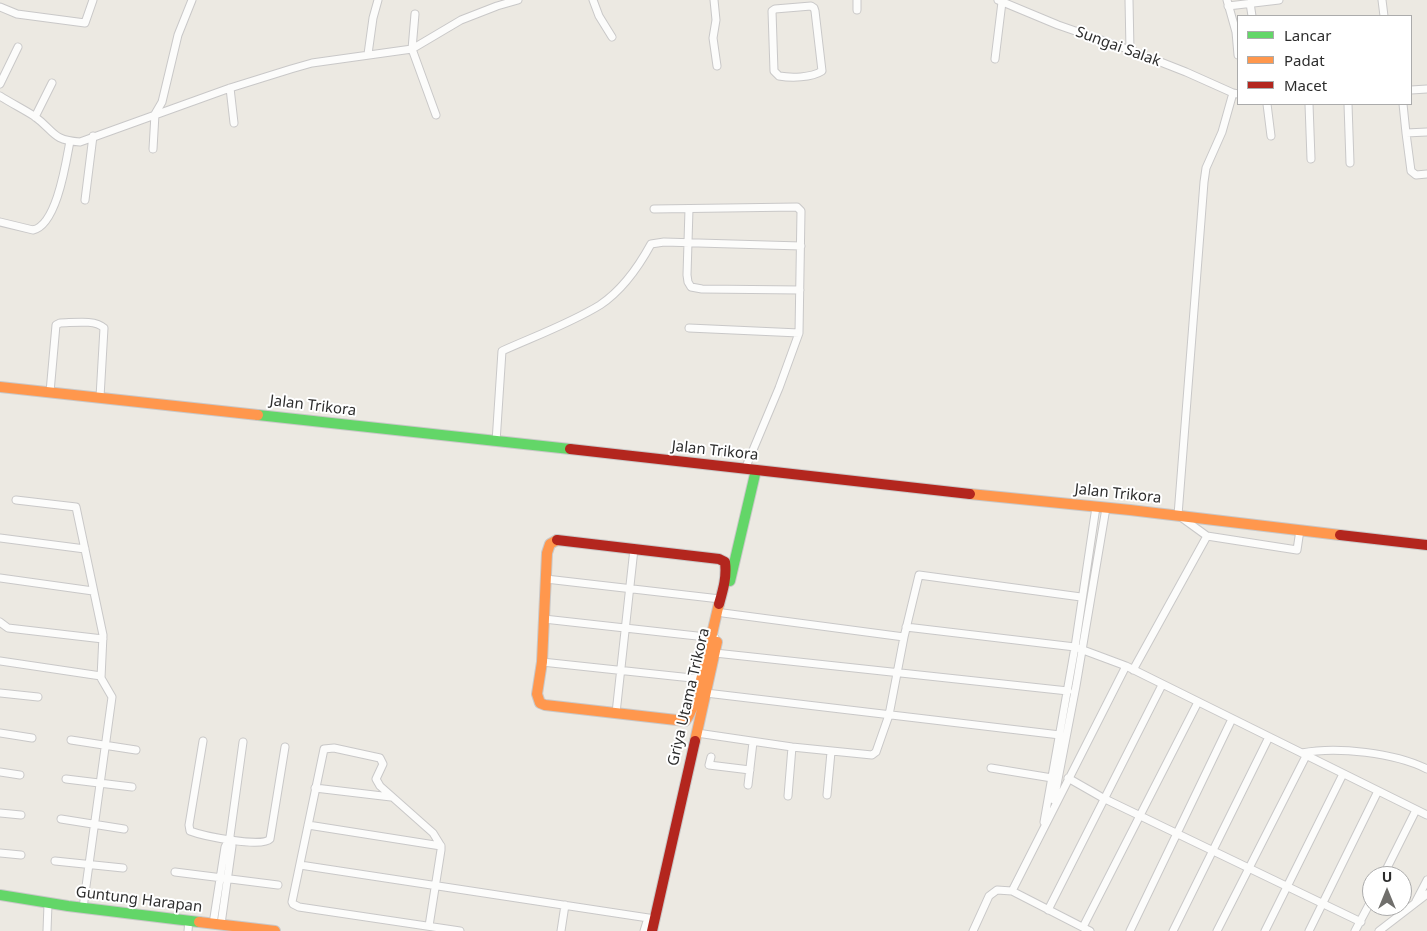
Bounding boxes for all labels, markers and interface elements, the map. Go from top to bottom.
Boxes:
legend [1237,15,1412,105]
street label: Sungai Salak [1073,23,1163,71]
text: Lancar [1284,25,1331,45]
text: Padat [1284,50,1325,70]
text: Macet [1284,75,1327,95]
street label: Jalan Trikora [269,392,357,420]
street label: Jalan Trikora [671,438,759,464]
street label: Jalan Trikora [1074,481,1162,507]
street label: Griya Utama Trikora [664,626,714,768]
north arrow [1362,866,1412,916]
text: U [1382,867,1392,886]
street label: Guntung Harapan [75,883,203,917]

